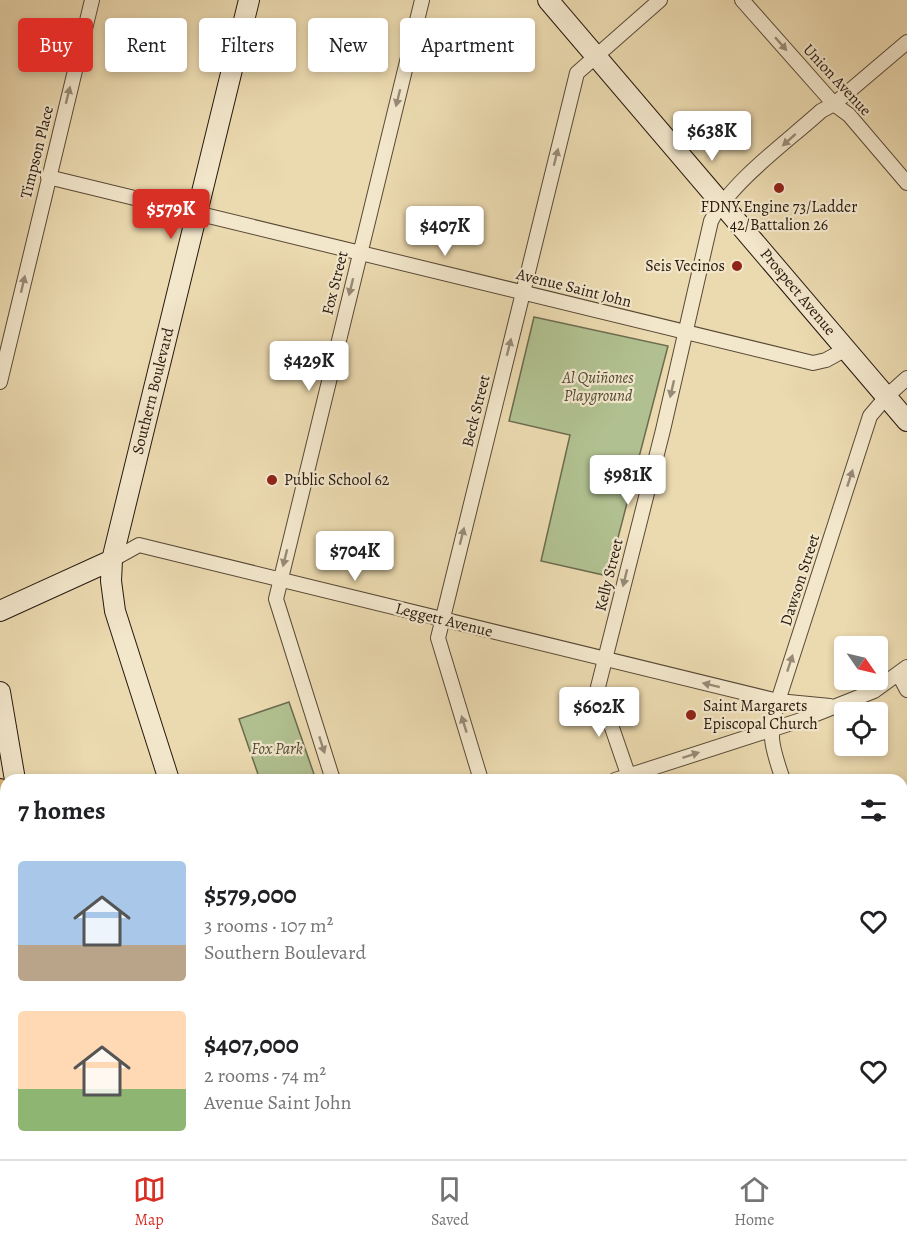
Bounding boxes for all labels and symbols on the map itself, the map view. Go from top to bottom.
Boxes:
one-way arrow [774,36,787,51]
street label: Union Avenue [798,39,876,121]
one-way arrow [64,86,74,104]
one-way arrow [393,88,403,107]
street label: Timpson Place [15,103,59,201]
pin: $638K [670,111,754,162]
one-way arrow [781,133,796,147]
one-way arrow [551,148,561,167]
marker: FDNY Engine 73/Ladder 42/Battalion 26 [772,181,786,195]
pin: $579K [129,189,213,240]
place label: FDNY Engine 73/Ladder 42/Battalion 26 [701,196,857,236]
pin: $407K [403,206,487,257]
street label: Prospect Avenue [755,244,841,340]
street label: Fox Street [316,249,354,317]
place label: Seis Vecinos [645,255,725,277]
marker: Seis Vecinos [730,259,744,273]
street label: Avenue Saint John [513,263,634,313]
one-way arrow [18,275,28,294]
one-way arrow [346,278,356,296]
street label: Southern Boulevard [127,325,179,457]
one-way arrow [504,337,514,356]
pin: $429K [267,341,351,392]
park label: Al Quiñones Playground [561,367,634,407]
street label: Beck Street [456,373,496,449]
one-way arrow [667,380,677,398]
pin: $981K [586,455,670,506]
place label: Public School 62 [284,469,390,491]
one-way arrow [846,469,856,487]
marker: Public School 62 [265,473,279,487]
one-way arrow [458,527,468,545]
pin: $704K [313,531,397,582]
street label: Dawson Street [775,531,825,629]
street label: Kelly Street [589,536,629,614]
one-way arrow [279,549,289,567]
one-way arrow [620,569,630,587]
street label: Leggett Avenue [393,597,495,643]
north arrow [834,636,888,690]
one-way arrow [786,654,795,672]
one-way arrow [702,679,720,689]
pin: $602K [557,687,641,738]
place label: Saint Margarets Episcopal Church [703,695,818,735]
marker: Saint Margarets Episcopal Church [684,708,698,722]
one-way arrow [459,715,468,733]
one-way arrow [318,736,327,754]
park label: Fox Park [251,738,303,760]
one-way arrow [682,750,700,760]

